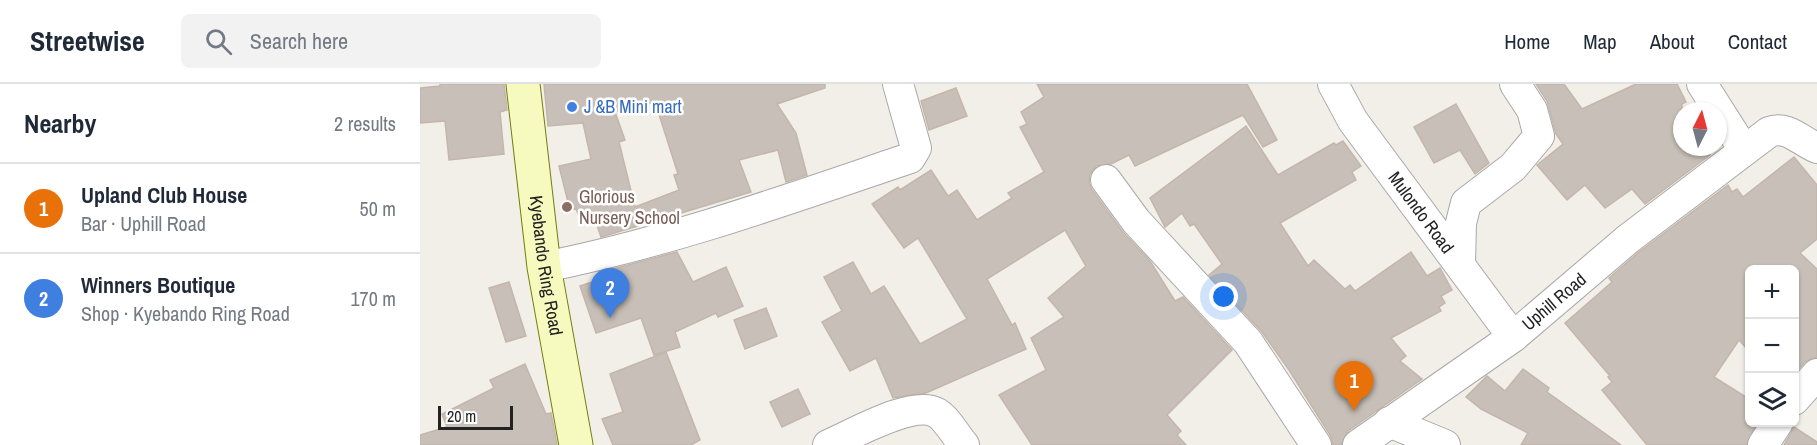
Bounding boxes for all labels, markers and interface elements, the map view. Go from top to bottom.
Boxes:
search box [181,14,601,68]
text: Streetwise [30,22,145,60]
icon: search [202,25,235,58]
text: Search here [250,26,348,56]
text: Home [1504,27,1550,56]
text: Map [1583,27,1617,56]
text: About [1650,27,1695,56]
text: Contact [1728,27,1787,56]
place label: J &B Mini mart [584,94,682,119]
marker: J &B Mini mart [565,100,579,114]
north arrow [1673,102,1727,156]
text: Nearby [24,106,96,141]
text: 2 results [334,110,396,137]
street label: Mulondo Road [1383,166,1460,258]
text: Upland Club House [81,180,247,210]
place label: Glorious Nursery School [579,184,680,230]
street label: Kyebando Ring Road [524,194,569,337]
text: 1 [39,195,48,222]
text: 50 m [360,195,396,222]
marker: Glorious Nursery School [560,200,574,214]
text: Bar · Uphill Road [81,210,206,237]
map controls [1745,265,1799,427]
button: + [1745,265,1799,319]
street label: Uphill Road [1516,267,1591,336]
pin: 2 [590,268,630,318]
text: Winners Boutique [81,270,235,300]
your location [1209,282,1238,311]
text: 2 [39,285,48,312]
text: 170 m [350,285,396,312]
text: Shop · Kyebando Ring Road [81,300,290,327]
button: − [1745,319,1799,373]
pin: 1 [1334,362,1374,411]
button: layers [1745,373,1799,427]
scale bar [438,403,513,430]
text: 20 m [447,405,476,427]

